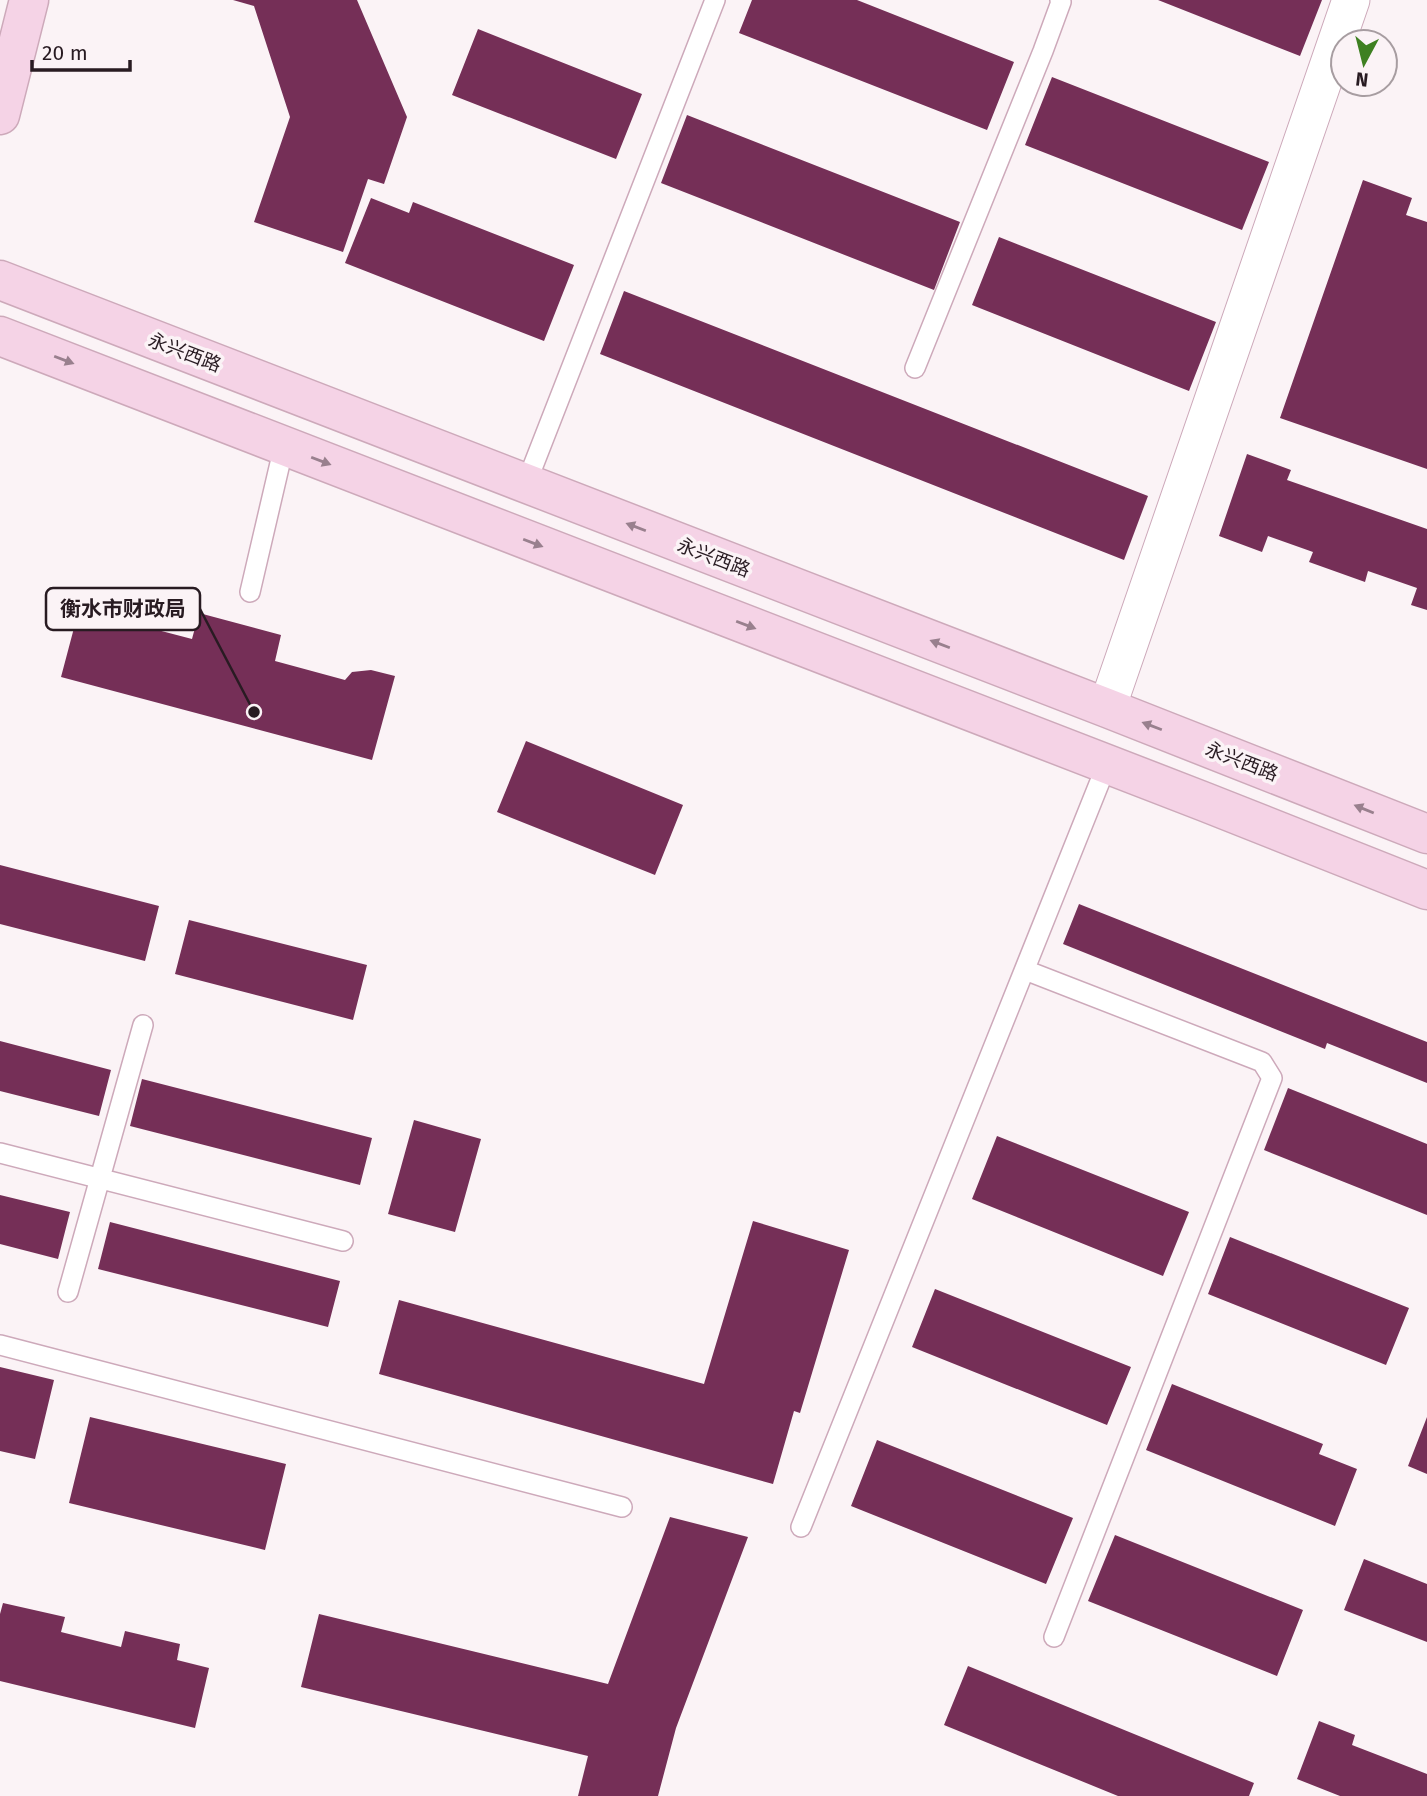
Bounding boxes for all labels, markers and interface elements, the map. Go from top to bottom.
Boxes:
scale bar [32,28,130,72]
north arrow [1329,28,1399,98]
text: 20 m [42,40,88,66]
text: N [1354,67,1370,92]
street label: 永兴西路 [145,328,224,377]
one-way arrow [53,355,74,366]
one-way arrow [311,455,332,466]
one-way arrow [625,521,646,532]
street label: 永兴西路 [674,533,753,582]
one-way arrow [523,537,544,548]
callout: 衡水市财政局 [46,588,200,630]
text: 衡水市财政局 [60,596,186,622]
one-way arrow [735,619,756,630]
one-way arrow [929,638,950,649]
one-way arrow [1141,720,1162,731]
street label: 永兴西路 [1202,737,1281,786]
one-way arrow [1353,804,1374,815]

